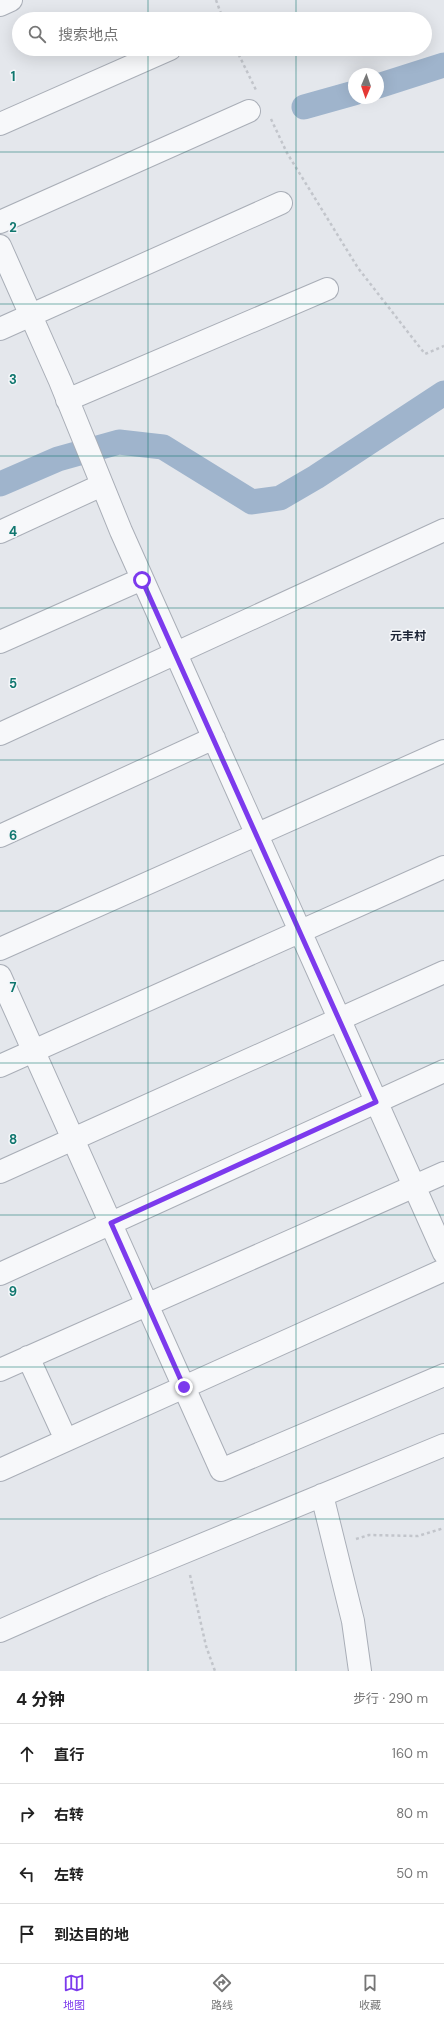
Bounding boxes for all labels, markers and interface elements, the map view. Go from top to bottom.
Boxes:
search box [12,12,432,56]
icon: search [26,23,48,45]
text: 搜索地点 [58,25,118,45]
text: 1 [11,68,15,85]
north arrow [348,68,384,104]
text: 2 [9,219,17,236]
text: 3 [9,371,17,388]
text: 4 [9,523,17,540]
route start [133,571,151,589]
district label: 元丰村 [390,628,426,644]
text: 5 [9,675,17,692]
text: 6 [9,827,17,844]
text: 7 [10,979,17,996]
text: 8 [9,1131,17,1148]
text: 9 [9,1283,17,1300]
route end [175,1378,193,1396]
text: 4 分钟 [16,1688,65,1710]
text: 步行 · 290 m [353,1690,428,1707]
icon: ahead [16,1743,38,1765]
text: 直行 [54,1745,84,1765]
text: 160 m [392,1745,428,1762]
icon: right [16,1803,38,1825]
text: 右转 [54,1805,84,1825]
text: 80 m [396,1805,428,1822]
icon: left [16,1863,38,1885]
text: 左转 [54,1865,84,1885]
text: 50 m [396,1865,428,1882]
icon: arrive [16,1923,38,1945]
text: 到达目的地 [54,1925,129,1945]
tab: 地图 [63,1972,85,2012]
tab: 路线 [211,1972,233,2012]
tab: 收藏 [359,1972,381,2012]

